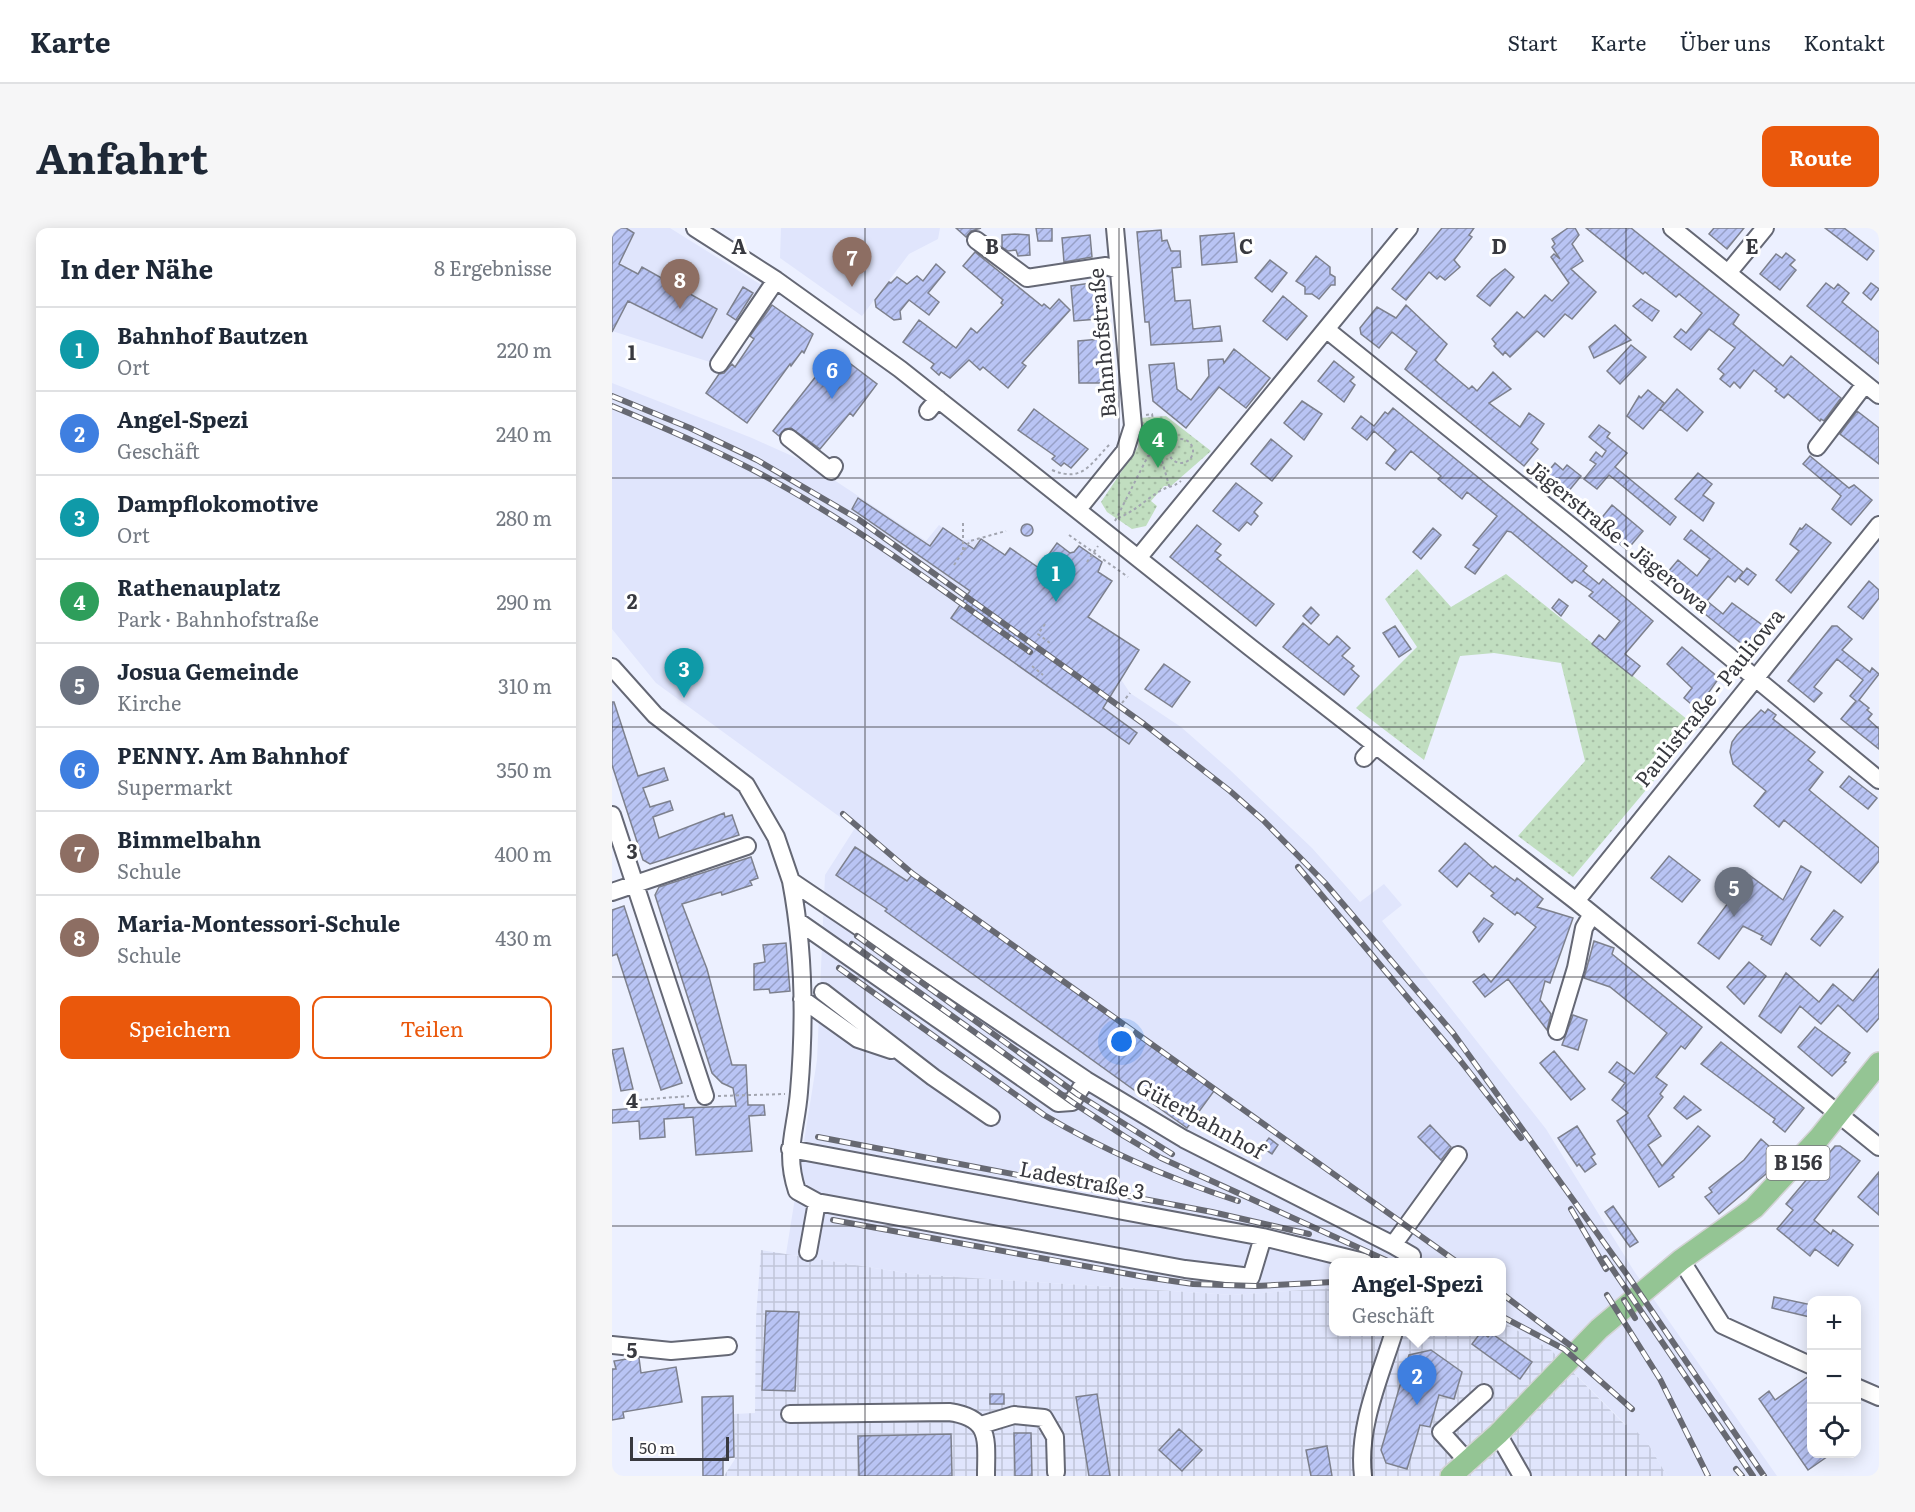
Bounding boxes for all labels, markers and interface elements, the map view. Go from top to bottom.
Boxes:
text: Karte [30,20,111,62]
text: Start [1507,26,1558,57]
text: Karte [1591,26,1646,57]
text: Über uns [1679,26,1770,57]
text: Kontakt [1803,26,1885,57]
text: Anfahrt [36,125,208,187]
button: Route [1762,126,1879,187]
text: A [731,230,747,260]
text: B [985,230,999,260]
text: C [1239,230,1253,260]
text: D [1491,230,1507,260]
text: E [1745,230,1759,260]
pin: 7 [832,238,872,287]
text: In der Nähe [60,248,213,287]
text: 8 Ergebnisse [434,252,552,282]
pin: 8 [660,260,700,309]
street label: Bahnhofstraße [1079,267,1123,420]
text: Bahnhof Bautzen [117,318,308,351]
text: 1 [75,334,84,364]
text: 220 m [497,334,552,364]
text: 1 [628,336,636,366]
pin: 6 [812,350,852,399]
text: Ort [117,351,150,381]
text: Angel-Spezi [117,402,249,435]
text: 2 [74,418,85,448]
text: 240 m [496,418,552,448]
pin: 4 [1138,418,1178,468]
text: Geschäft [117,435,200,465]
street label: Jägerstraße - Jägerowa [1521,451,1719,620]
text: Dampflokomotive [117,486,318,519]
text: 3 [74,502,85,532]
text: 280 m [496,502,552,532]
text: Ort [117,519,150,549]
pin: 1 [1036,552,1076,602]
text: Rathenauplatz [117,570,280,603]
text: 2 [627,585,638,615]
text: 4 [73,586,86,616]
text: 290 m [496,586,552,616]
street label: Paulistraße - Pauliowa [1626,600,1790,793]
text: Park · Bahnhofstraße [117,603,319,633]
pin: 3 [664,648,704,698]
text: Josua Gemeinde [117,654,299,687]
text: 5 [74,670,85,700]
text: 310 m [498,670,552,700]
text: Kirche [117,687,181,717]
text: PENNY. Am Bahnhof [117,738,348,771]
text: 6 [74,754,85,784]
text: 350 m [496,754,552,784]
text: Supermarkt [117,771,233,801]
text: Bimmelbahn [117,822,261,855]
text: 3 [626,835,638,865]
text: 7 [74,838,85,868]
text: 400 m [494,838,552,868]
text: Schule [117,855,181,885]
pin: 5 [1714,868,1754,917]
text: Maria-Montessori-Schule [117,906,400,939]
text: 8 [74,922,85,952]
text: 430 m [495,922,552,952]
text: Schule [117,939,181,969]
button: Speichern [60,996,300,1059]
button: Teilen [312,996,552,1059]
your location [1107,1027,1136,1056]
street label: Güterbahnhof [1131,1069,1273,1166]
text: 4 [626,1084,638,1114]
road number: B 156 [1766,1146,1830,1180]
street label: Ladestraße 3 [1017,1151,1148,1206]
popup [1329,1258,1506,1336]
text: Angel-Spezi [1352,1266,1483,1299]
map controls [1807,1296,1861,1458]
button: + [1807,1296,1861,1350]
text: Geschäft [1352,1299,1434,1329]
text: 5 [627,1334,638,1364]
button: − [1807,1350,1861,1404]
pin: 2 [1398,1356,1436,1405]
button: locate [1807,1404,1861,1458]
scale bar [630,1434,729,1462]
text: 50 m [639,1435,675,1459]

